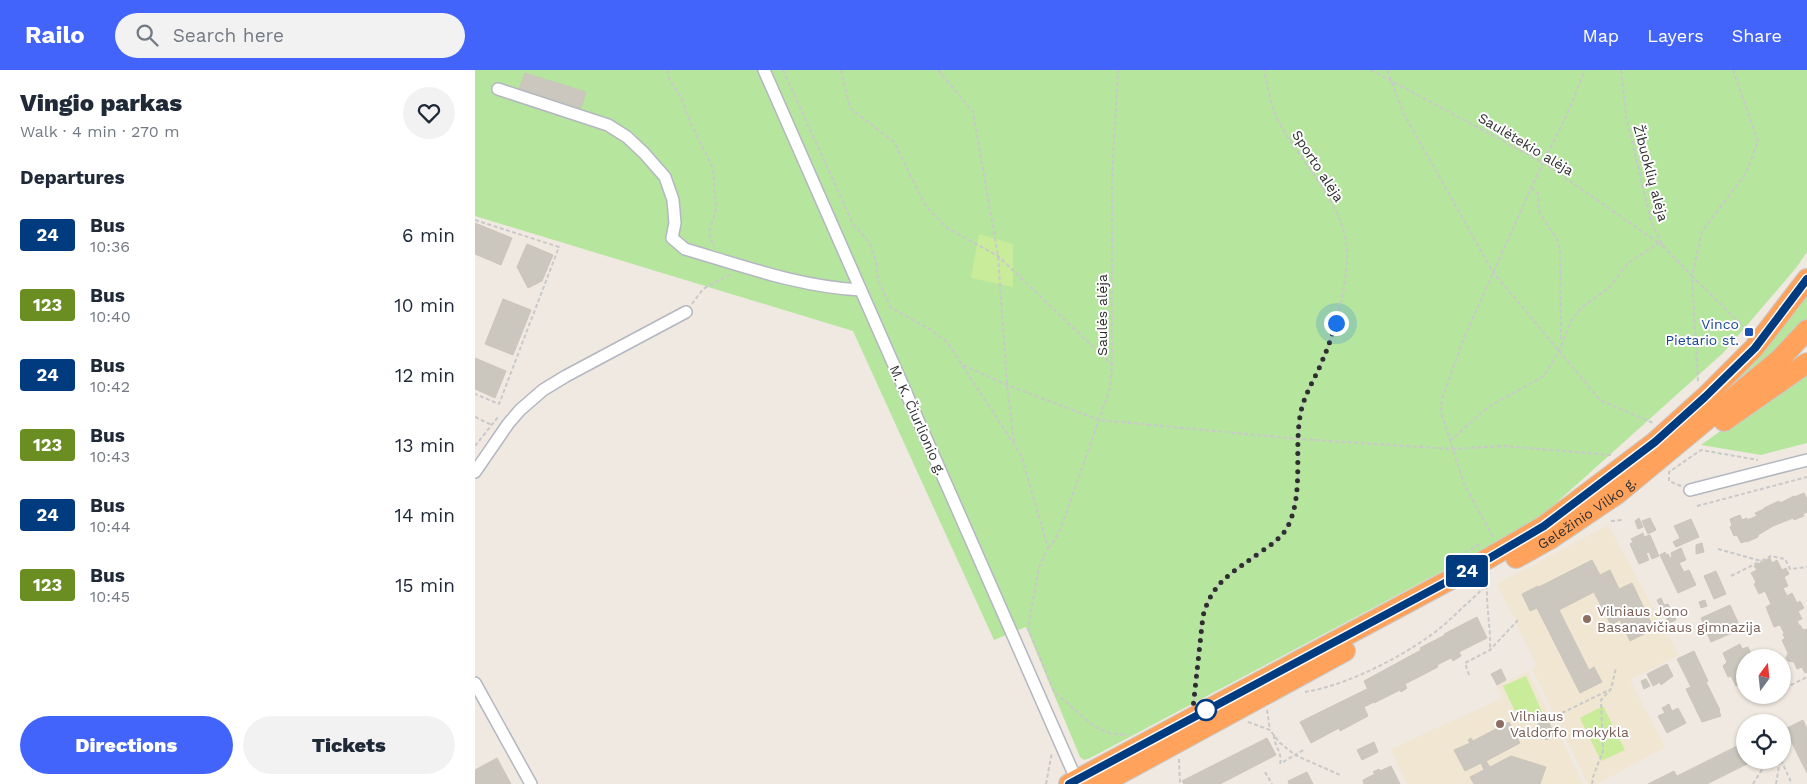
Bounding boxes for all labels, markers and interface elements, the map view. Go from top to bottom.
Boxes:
search box [115,13,465,58]
text: Railo [25,21,85,49]
icon: search [133,21,161,49]
text: Search here [173,24,284,47]
text: Map [1582,25,1619,46]
text: Layers [1647,25,1704,46]
text: Share [1732,25,1782,46]
button: heart [403,87,455,139]
text: Vingio parkas [20,89,182,117]
street label: Saulėtekio alėja [1475,109,1577,179]
text: Walk · 4 min · 270 m [20,122,179,141]
street label: Žibuoklių alėja [1630,123,1672,223]
street label: Sporto alėja [1289,127,1347,205]
text: Departures [20,166,125,189]
text: Bus [90,214,125,237]
text: 24 [36,224,59,245]
text: 6 min [402,224,455,247]
text: 10:36 [90,237,130,256]
street label: Saulės alėja [1094,274,1110,356]
text: Bus [90,284,125,307]
text: 123 [33,294,62,315]
text: 10 min [394,294,455,317]
text: 10:40 [90,307,131,326]
your location [1324,311,1349,336]
place label: Vinco Pietario st. [1666,316,1739,348]
marker: Vinco Pietario st. [1743,326,1755,338]
text: Bus [90,354,125,377]
street label: M. K. Čiurlionio g. [886,362,950,478]
text: 24 [36,364,59,385]
text: 12 min [395,364,455,387]
text: 10:42 [90,377,130,396]
text: Bus [90,424,125,447]
text: 123 [33,434,62,455]
text: 13 min [395,434,455,457]
text: 10:43 [90,447,130,466]
street label: Geležinio Vilko g. [1535,474,1639,552]
text: Bus [90,494,125,517]
text: 24 [36,504,59,525]
text: 14 min [395,504,455,527]
text: 10:44 [90,517,130,536]
line badge: 24 [1445,555,1489,587]
text: 24 [1456,560,1478,581]
text: Bus [90,564,125,587]
text: 123 [33,574,62,595]
text: 15 min [395,574,455,597]
text: 10:45 [90,587,130,606]
place label: Vilniaus Jono Basanavičiaus gimnazija [1597,603,1761,635]
marker: Vilniaus Jono Basanavičiaus gimnazija [1581,613,1593,625]
north arrow [1736,649,1791,704]
map controls [1736,649,1791,769]
unlabelled marker [1195,699,1217,721]
place label: Vilniaus Valdorfo mokykla [1510,708,1629,740]
button: locate [1736,714,1791,769]
button: Directions [20,716,233,774]
button: Tickets [243,716,455,774]
marker: Vilniaus Valdorfo mokykla [1494,718,1506,730]

